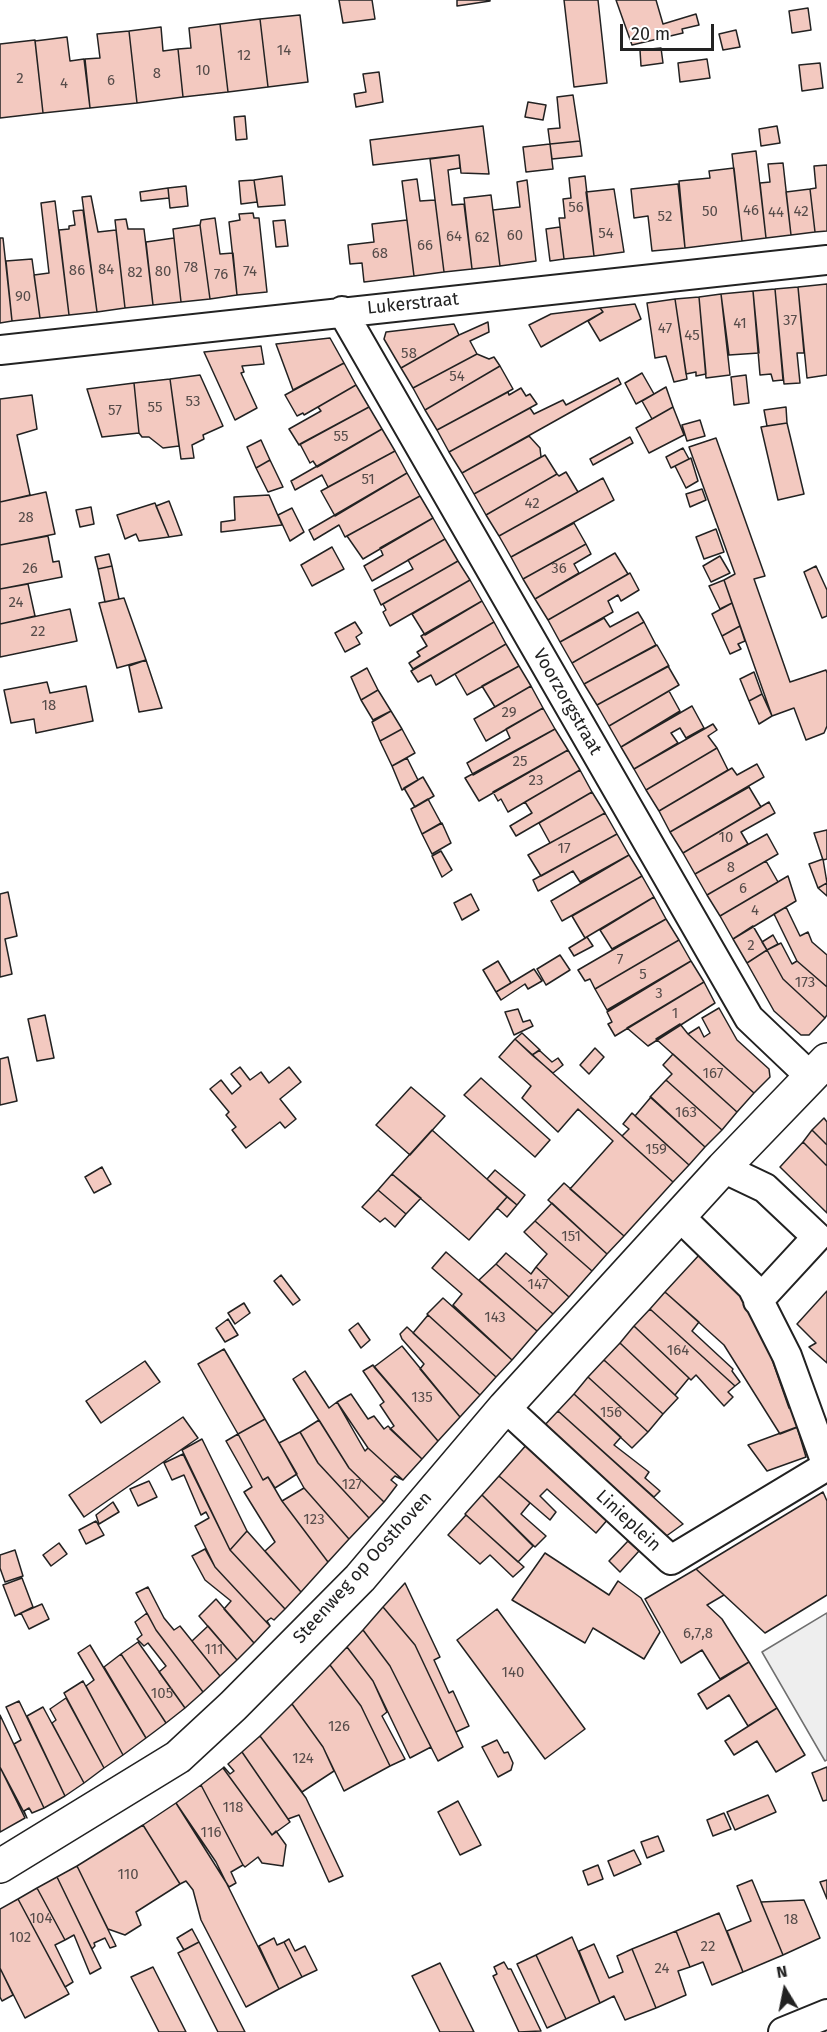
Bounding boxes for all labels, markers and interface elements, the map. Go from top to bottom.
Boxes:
scale bar [623,12,718,50]
text: 20 m [631,23,670,45]
house number: 14 [277,42,291,60]
house number: 12 [237,47,251,65]
house number: 10 [196,62,210,80]
house number: 8 [153,65,161,83]
house number: 2 [16,70,24,88]
house number: 6 [107,72,115,90]
house number: 4 [60,75,68,93]
house number: 56 [568,199,584,217]
house number: 46 [743,202,759,220]
house number: 50 [702,203,718,221]
house number: 42 [793,203,809,221]
house number: 44 [768,204,784,222]
house number: 52 [658,208,672,226]
house number: 54 [598,225,614,243]
house number: 60 [507,227,523,245]
house number: 64 [446,228,462,246]
house number: 62 [474,229,490,247]
house number: 66 [417,237,433,255]
house number: 68 [372,245,388,263]
house number: 78 [184,259,198,277]
house number: 84 [98,261,114,279]
house number: 86 [69,262,85,280]
house number: 80 [155,263,171,281]
house number: 74 [243,263,257,281]
house number: 82 [127,264,143,282]
house number: 76 [214,266,228,284]
house number: 90 [15,288,31,306]
street label: Lukerstraat [366,288,460,320]
house number: 37 [783,312,797,330]
house number: 41 [733,315,747,333]
house number: 47 [658,320,672,338]
house number: 45 [684,327,700,345]
house number: 58 [401,345,417,363]
house number: 54 [449,368,465,386]
house number: 53 [186,393,200,411]
house number: 55 [148,399,162,417]
house number: 57 [108,402,122,420]
house number: 55 [334,428,348,446]
house number: 51 [361,471,375,489]
house number: 42 [524,495,540,513]
house number: 28 [18,509,34,527]
house number: 26 [22,560,38,578]
house number: 36 [551,560,567,578]
house number: 24 [9,594,23,612]
house number: 22 [31,623,45,641]
street label: Voorzorgstraat [528,645,606,759]
house number: 18 [42,697,56,715]
house number: 29 [501,704,517,722]
house number: 25 [513,753,527,771]
house number: 23 [529,772,543,790]
house number: 10 [719,829,733,847]
house number: 17 [557,840,571,858]
house number: 8 [727,859,735,877]
house number: 6 [739,880,747,898]
house number: 4 [751,902,759,920]
house number: 2 [747,937,755,955]
house number: 7 [617,951,623,969]
house number: 5 [639,966,647,984]
house number: 173 [795,974,815,992]
house number: 3 [655,985,663,1003]
house number: 1 [672,1005,678,1023]
house number: 167 [703,1065,723,1083]
house number: 163 [675,1104,697,1122]
house number: 159 [645,1141,667,1159]
house number: 151 [561,1228,581,1246]
house number: 147 [528,1276,548,1294]
house number: 143 [484,1309,506,1327]
house number: 164 [667,1342,689,1360]
house number: 135 [411,1389,433,1407]
house number: 156 [600,1404,622,1422]
house number: 127 [342,1476,362,1494]
street label: Linieplein [591,1486,665,1556]
street label: Steenweg op Oosthoven [289,1488,437,1648]
house number: 123 [303,1511,325,1529]
house number: 6,7,8 [683,1625,713,1643]
house number: 111 [204,1641,224,1659]
house number: 140 [502,1664,524,1682]
house number: 105 [151,1685,173,1703]
house number: 126 [328,1718,350,1736]
house number: 124 [292,1750,314,1768]
house number: 118 [222,1799,244,1817]
house number: 116 [201,1824,221,1842]
house number: 110 [117,1866,139,1884]
house number: 104 [30,1910,52,1928]
house number: 18 [784,1911,798,1929]
house number: 102 [9,1929,31,1947]
house number: 22 [701,1938,715,1956]
house number: 24 [655,1960,669,1978]
north arrow [755,1960,815,2020]
text: N [775,1962,789,1982]

